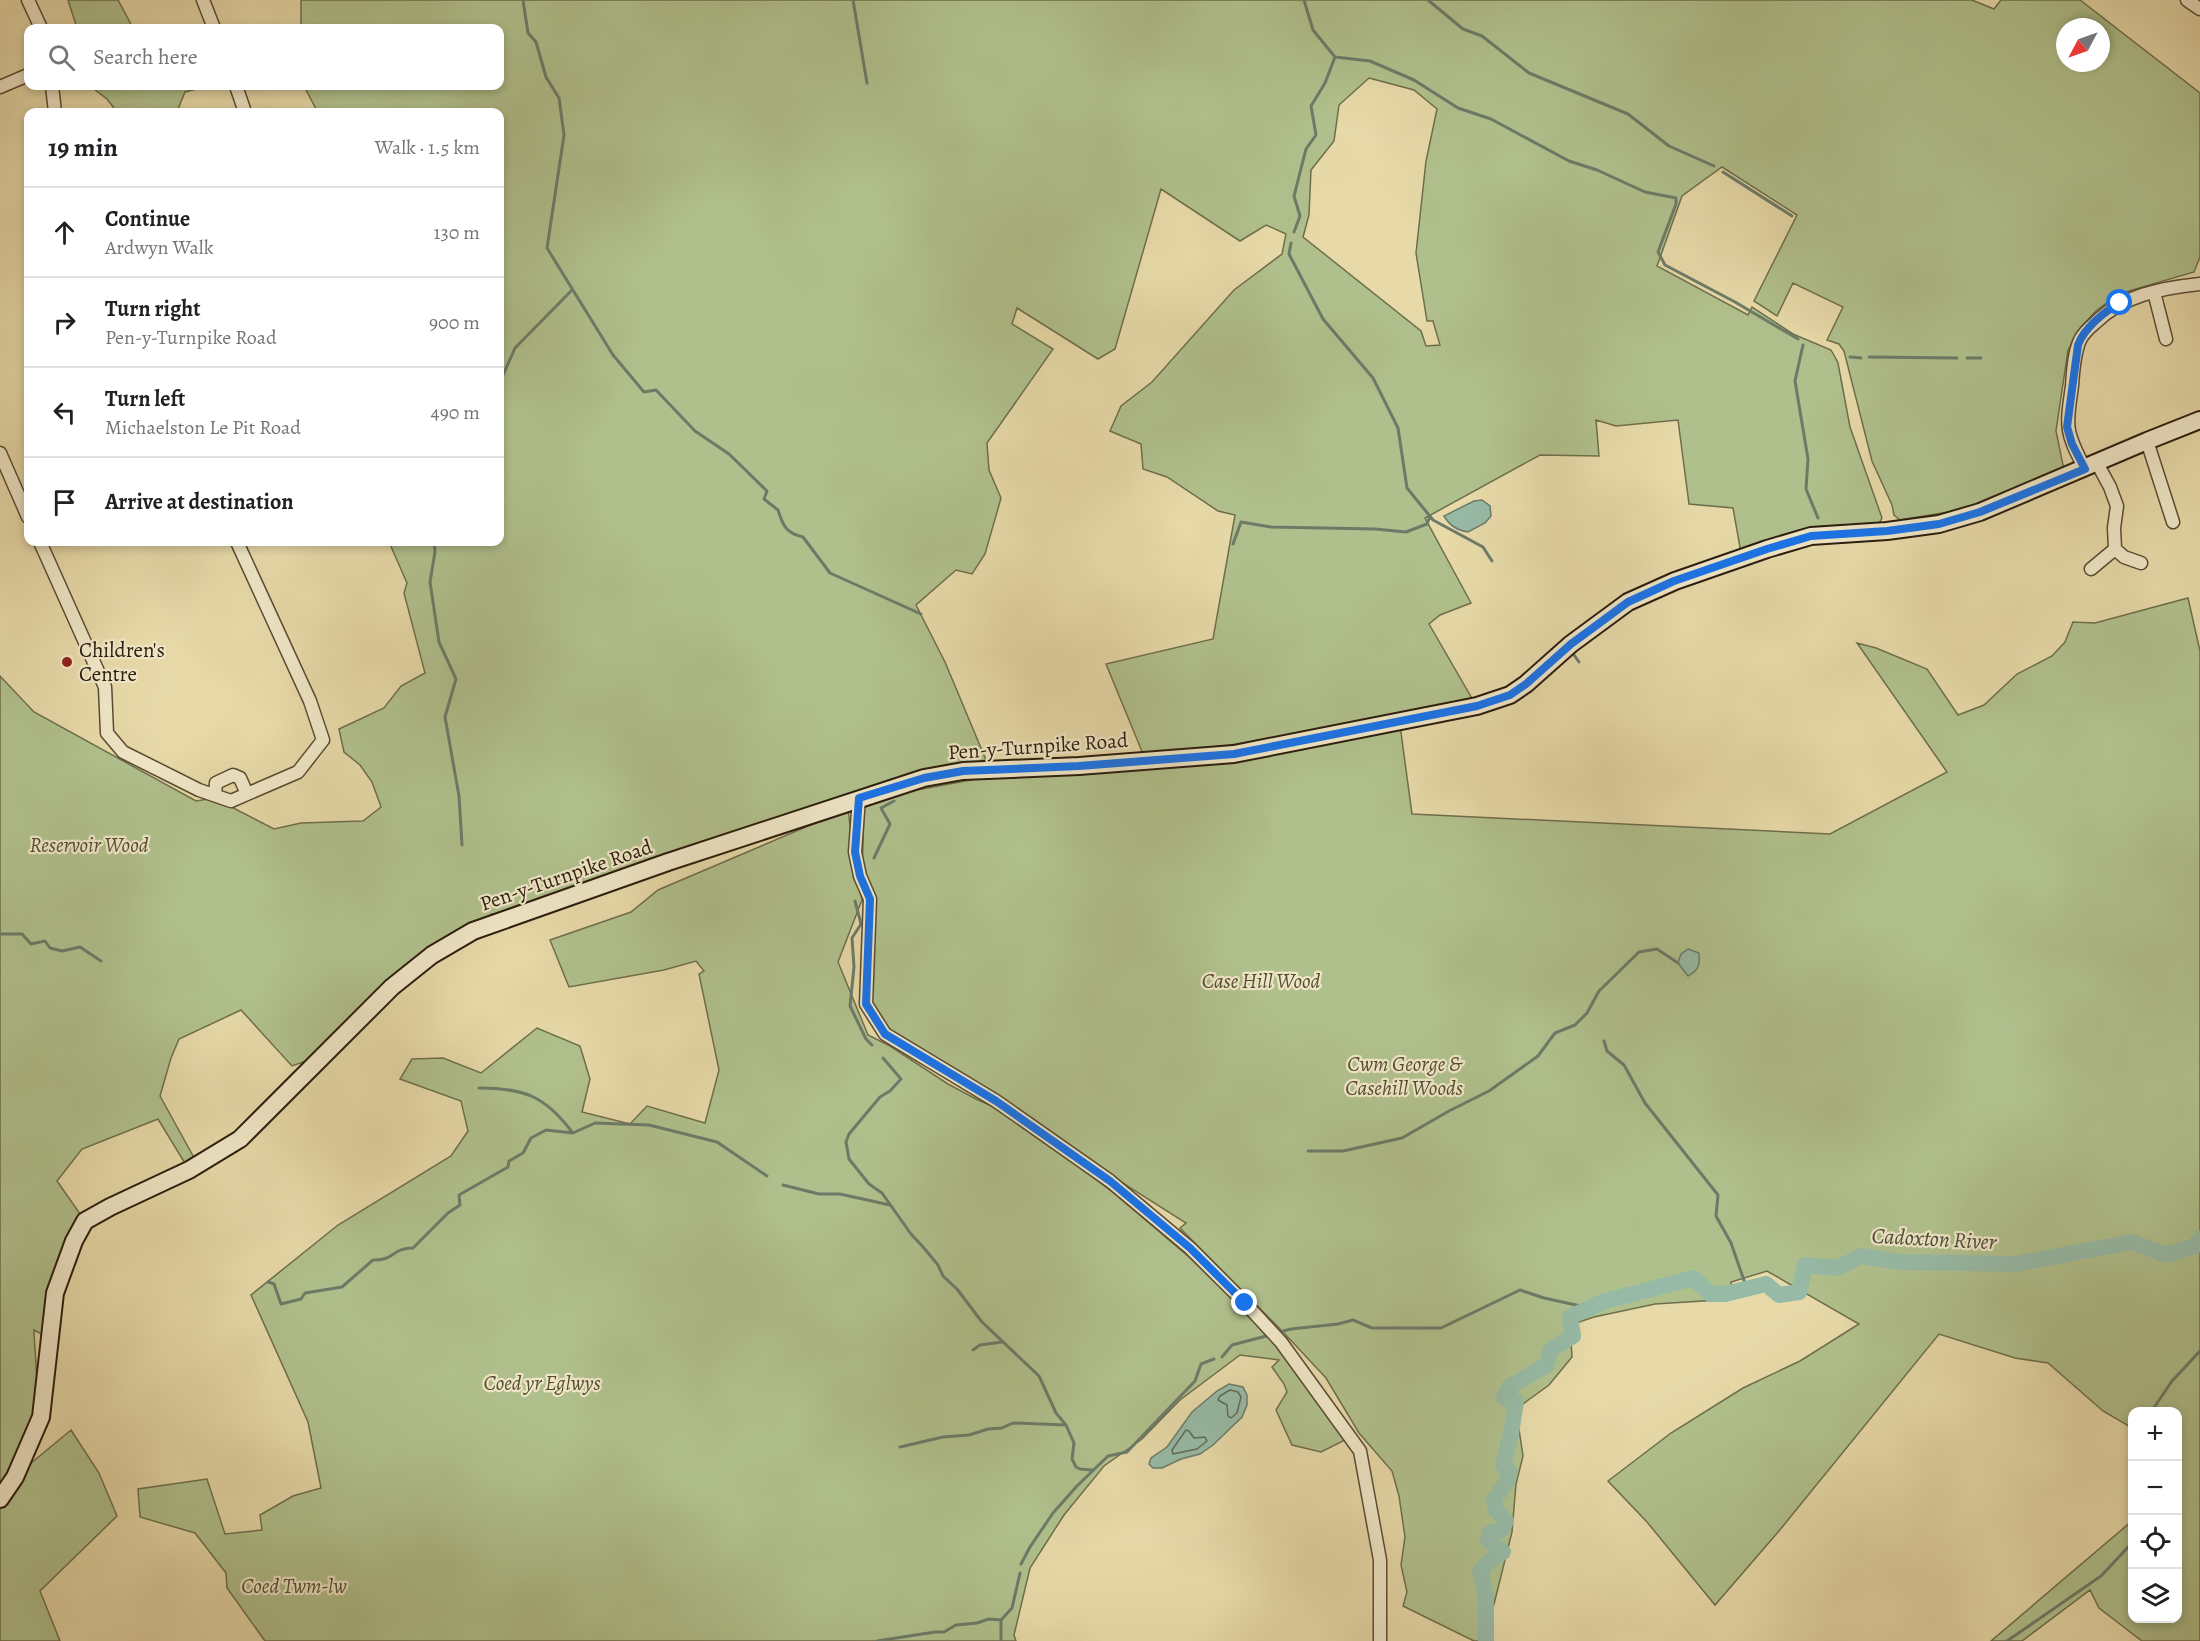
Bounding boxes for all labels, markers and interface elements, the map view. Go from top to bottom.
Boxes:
north arrow [2056,18,2110,72]
search box [24,24,504,90]
icon: search [45,41,78,74]
text: Search here [93,42,198,72]
text: 19 min [48,130,118,165]
text: Walk · 1.5 km [375,134,480,161]
text: Continue [105,204,190,234]
icon: ahead [48,216,81,249]
text: 130 m [434,219,480,246]
text: Ardwyn Walk [105,234,214,261]
route start [2106,289,2132,315]
text: Turn right [105,294,201,324]
icon: right [48,306,81,339]
text: 900 m [429,309,480,336]
text: Pen-y-Turnpike Road [105,324,277,351]
text: Turn left [105,384,185,414]
icon: left [48,396,81,429]
text: 490 m [431,399,480,426]
text: Michaelston Le Pit Road [105,414,301,441]
icon: arrive [48,486,81,519]
text: Arrive at destination [105,487,294,517]
place label: Children's Centre [79,636,165,688]
marker: Children's Centre [60,655,74,669]
street label: Pen-y-Turnpike Road [947,726,1130,766]
park label: Reservoir Wood [30,831,149,859]
street label: Pen-y-Turnpike Road [476,832,657,918]
park label: Case Hill Wood [1202,967,1321,995]
park label: Cwm George & Casehill Woods [1345,1050,1464,1102]
water label: Cadoxton River [1871,1221,1998,1257]
route end [1231,1289,1257,1315]
park label: Coed yr Eglwys [483,1369,601,1397]
map controls [2128,1407,2182,1623]
button: + [2128,1407,2182,1461]
button: − [2128,1461,2182,1515]
button: locate [2128,1515,2182,1569]
button: layers [2128,1569,2182,1623]
park label: Coed Twm-lw [241,1572,347,1600]

